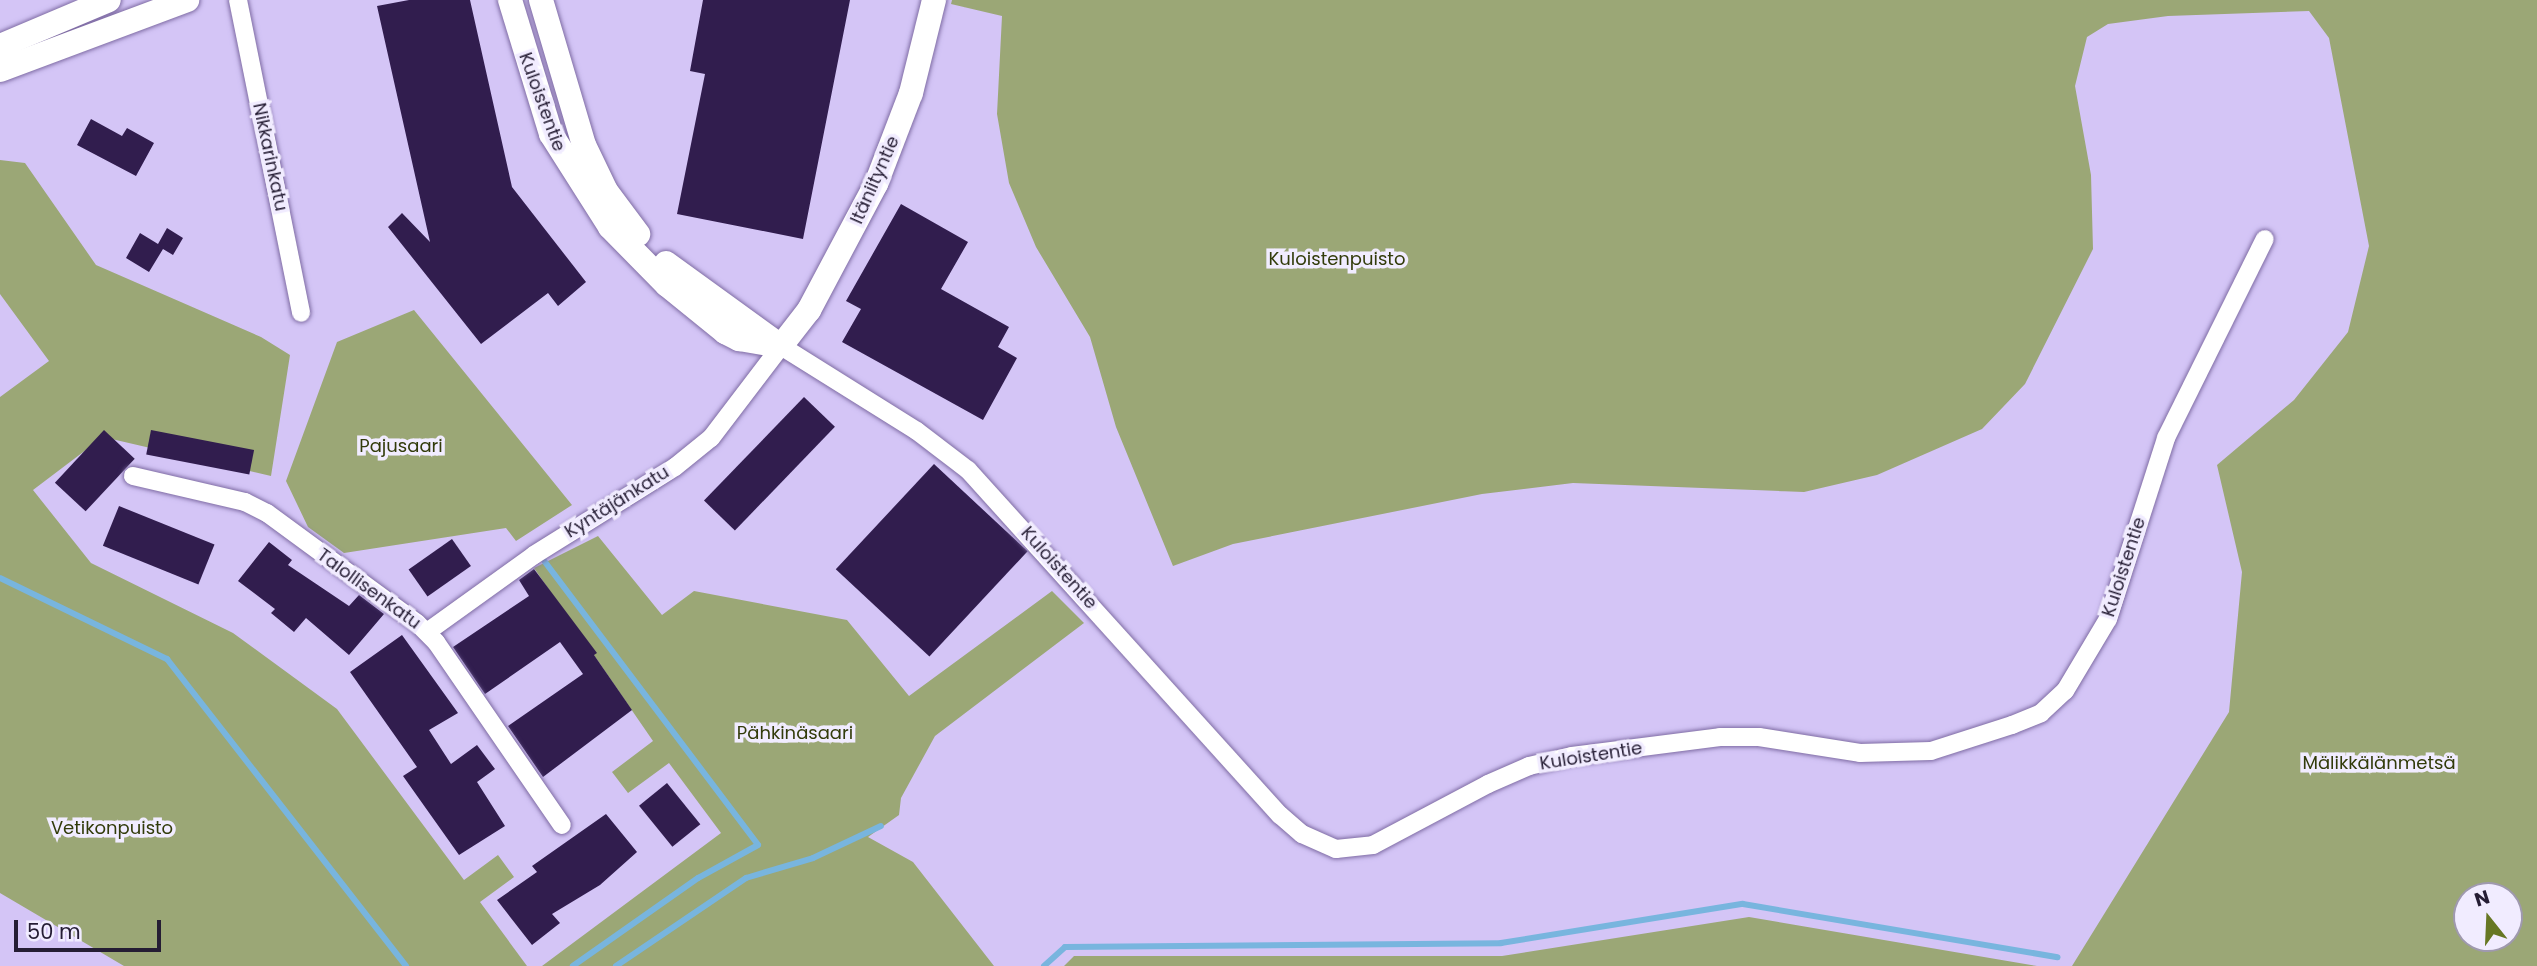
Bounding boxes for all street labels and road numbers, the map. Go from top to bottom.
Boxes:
street label: Kuloistentie [514,50,570,154]
street label: Nikkarinkatu [248,101,292,213]
street label: Itäniityntie [846,133,904,227]
street label: Kyntäjänkatu [561,461,673,543]
street label: Kuloistentie [2098,514,2150,620]
street label: Kuloistentie [1016,522,1102,614]
street label: Talollisenkatu [313,544,425,634]
street label: Kuloistentie [1538,737,1644,775]

